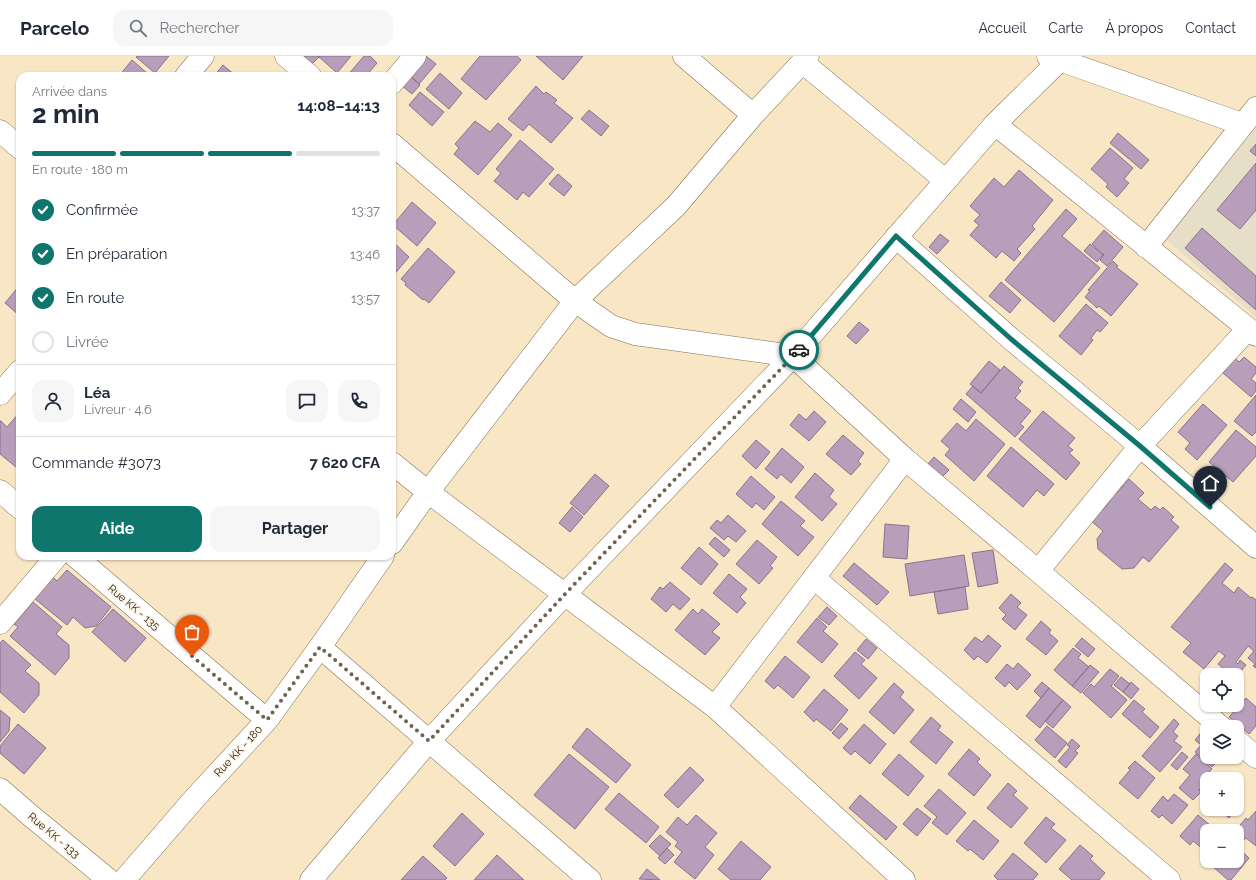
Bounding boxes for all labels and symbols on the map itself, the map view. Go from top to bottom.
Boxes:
courier [779,330,819,370]
pin [1193,466,1227,507]
street label: Rue KK - 135 [105,582,162,633]
pin [175,615,209,656]
street label: Rue KK - 180 [211,723,266,780]
street label: Rue KK - 133 [25,810,82,861]

